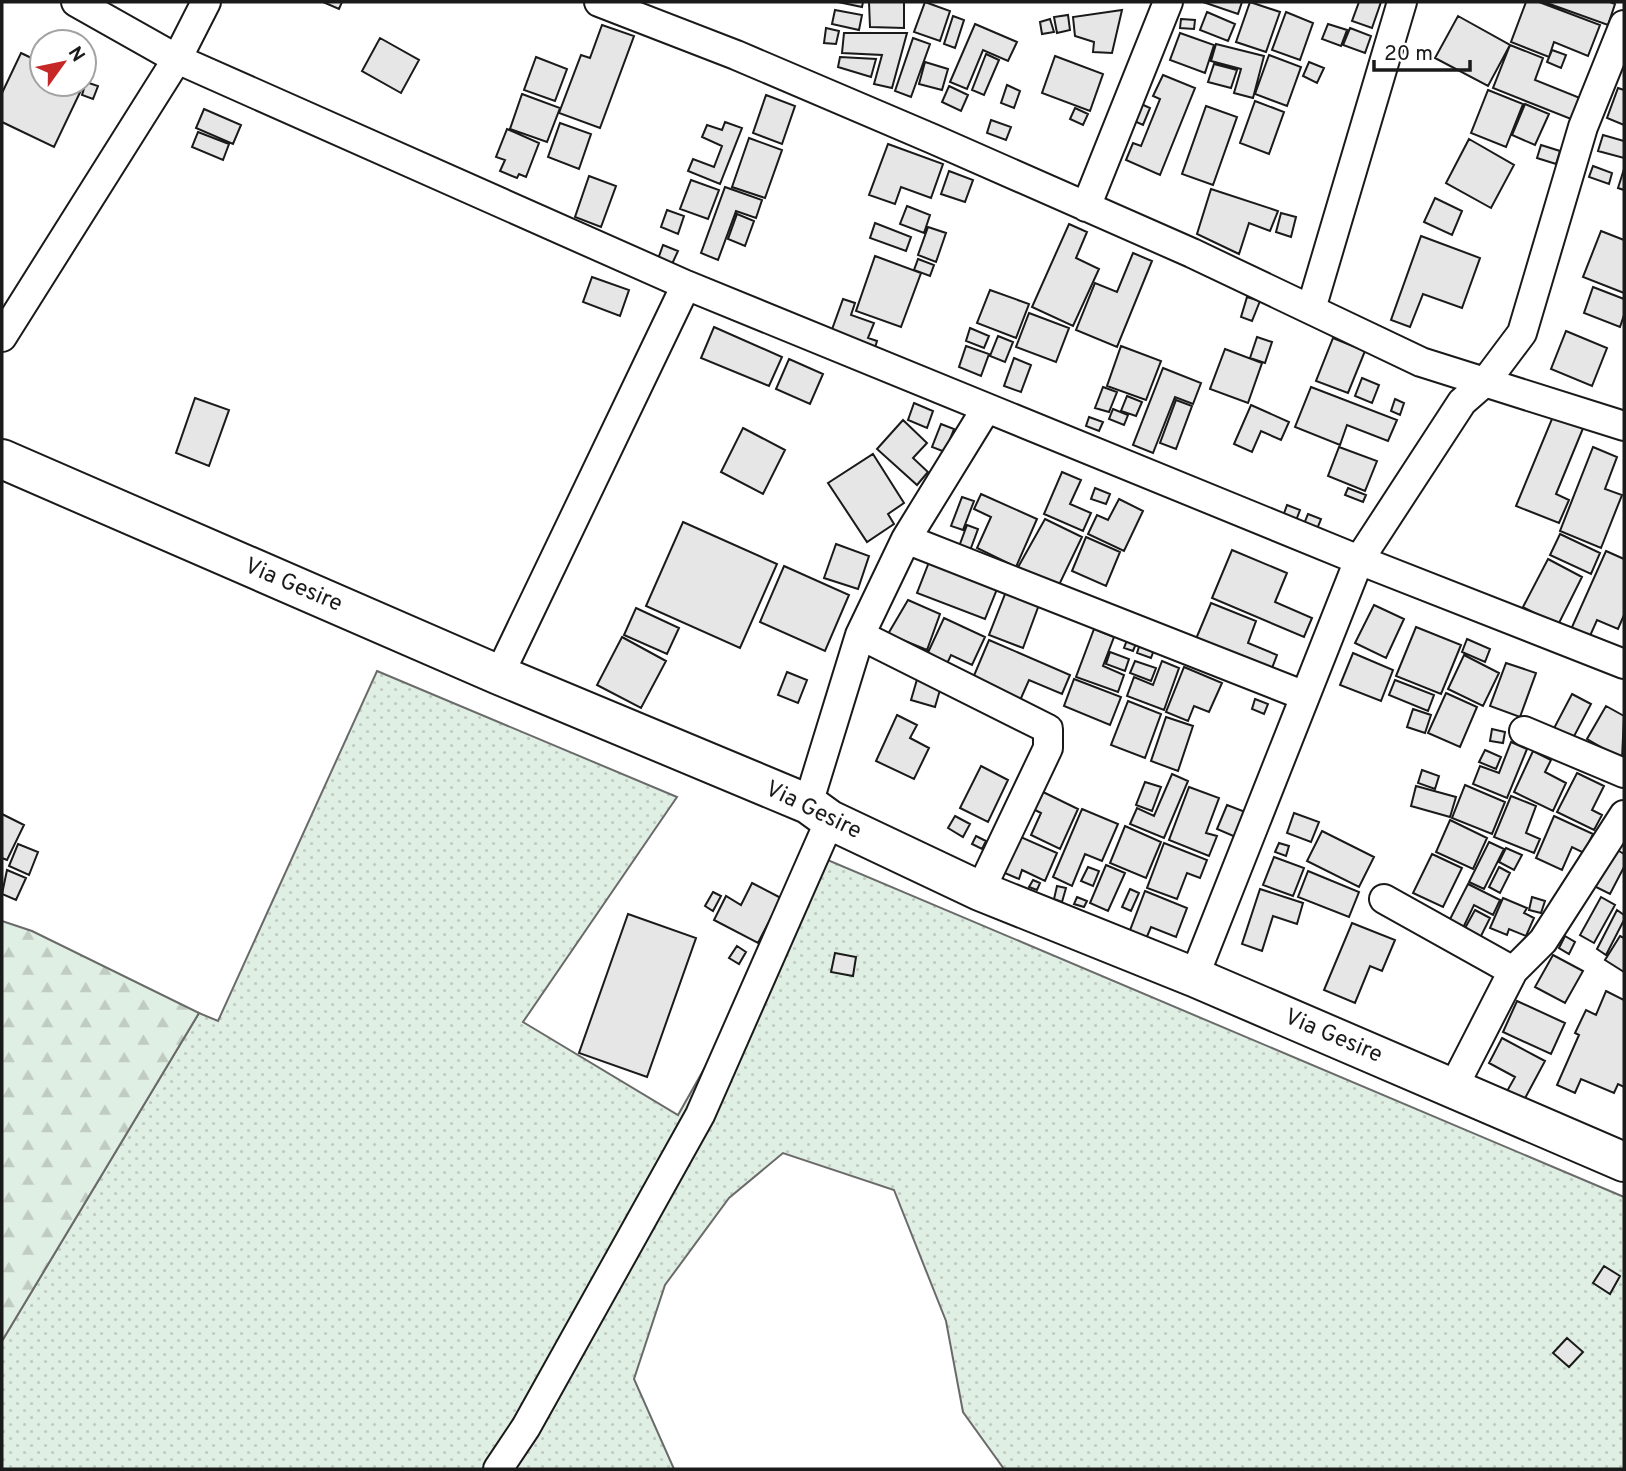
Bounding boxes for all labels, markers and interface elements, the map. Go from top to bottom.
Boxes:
north arrow [28,28,98,98]
scale bar [1374,28,1470,72]
text: 20 m [1384,41,1433,68]
text: N [62,43,89,67]
street label: Via Gesire [240,552,346,620]
street label: Via Gesire [760,775,866,847]
street label: Via Gesire [1280,1003,1386,1071]

